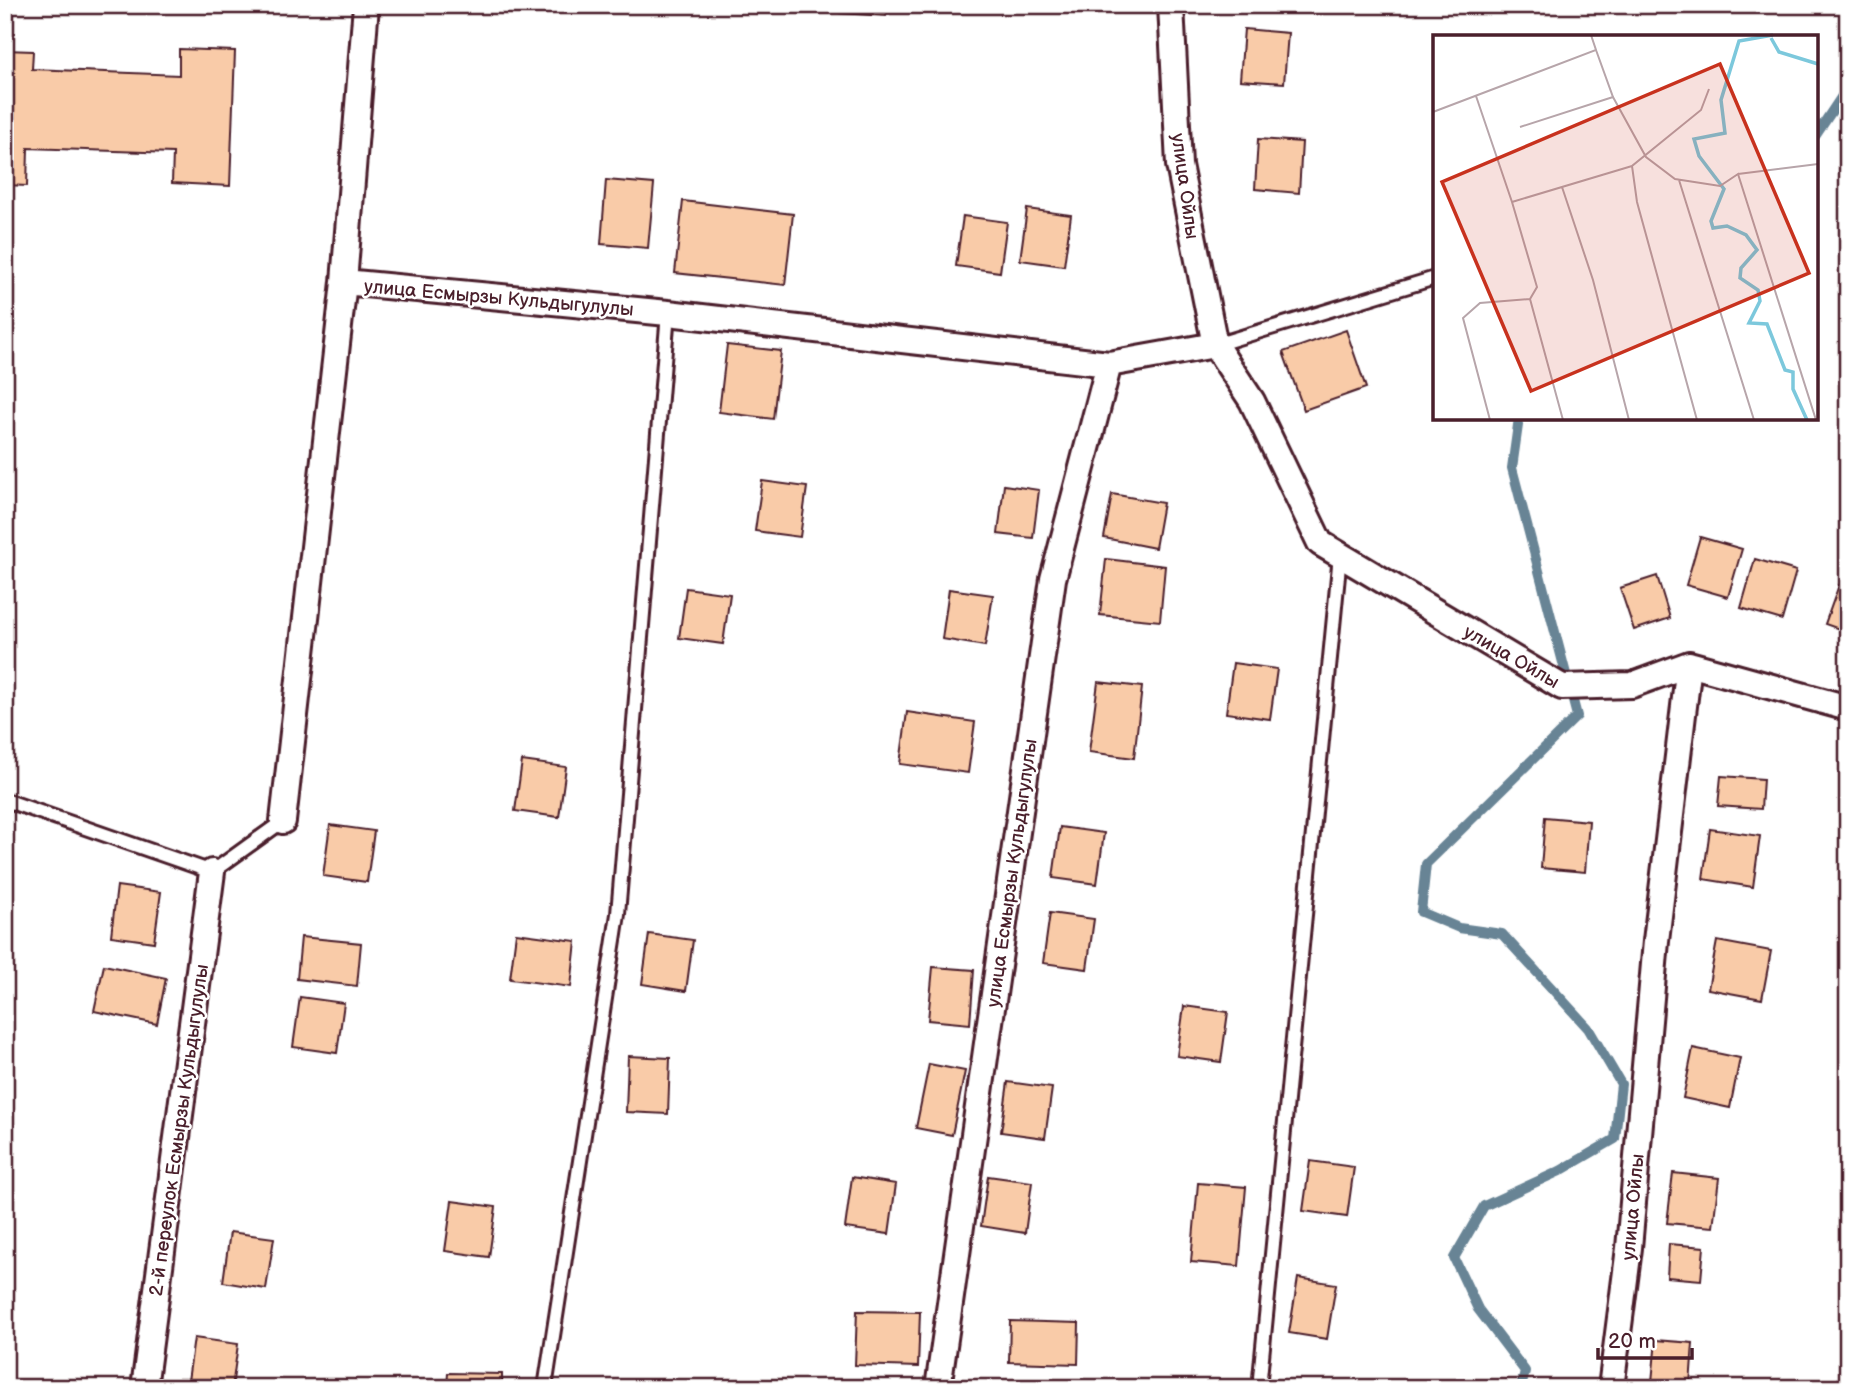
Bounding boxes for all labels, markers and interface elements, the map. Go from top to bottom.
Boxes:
inset map [1433,35,1818,420]
street label: улица Ойлы [1166,132,1203,241]
street label: улица Есмырзы Кульдыгулулы [363,275,635,322]
street label: улица Ойлы [1459,621,1563,694]
street label: улица Есмырзы Кульдыгулулы [982,738,1043,1009]
street label: 2-й переулок Есмырзы Кульдыгулулы [145,963,214,1298]
street label: улица Ойлы [1617,1153,1650,1261]
scale bar [1598,1316,1692,1360]
text: 20 m [1608,1329,1656,1354]

